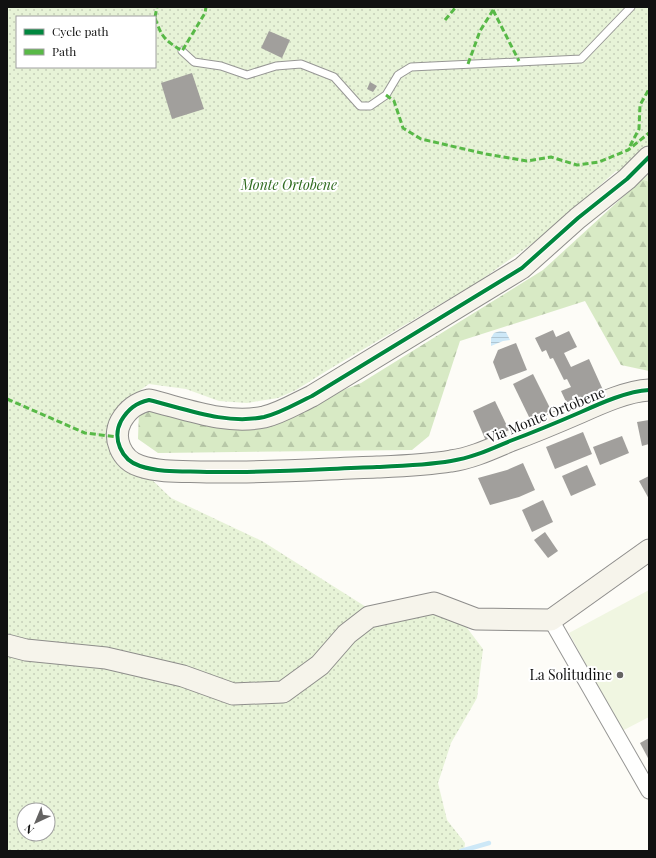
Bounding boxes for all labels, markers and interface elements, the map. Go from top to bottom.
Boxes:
legend [16,16,156,68]
text: Cycle path [52,23,109,39]
text: Path [52,43,76,59]
park label: Monte Ortobene [240,175,337,194]
street label: Via Monte Ortobene [483,382,608,447]
place label: La Solitudine [530,665,612,684]
marker: La Solitudine [615,670,625,680]
north arrow [16,802,56,842]
text: N [21,821,37,838]

